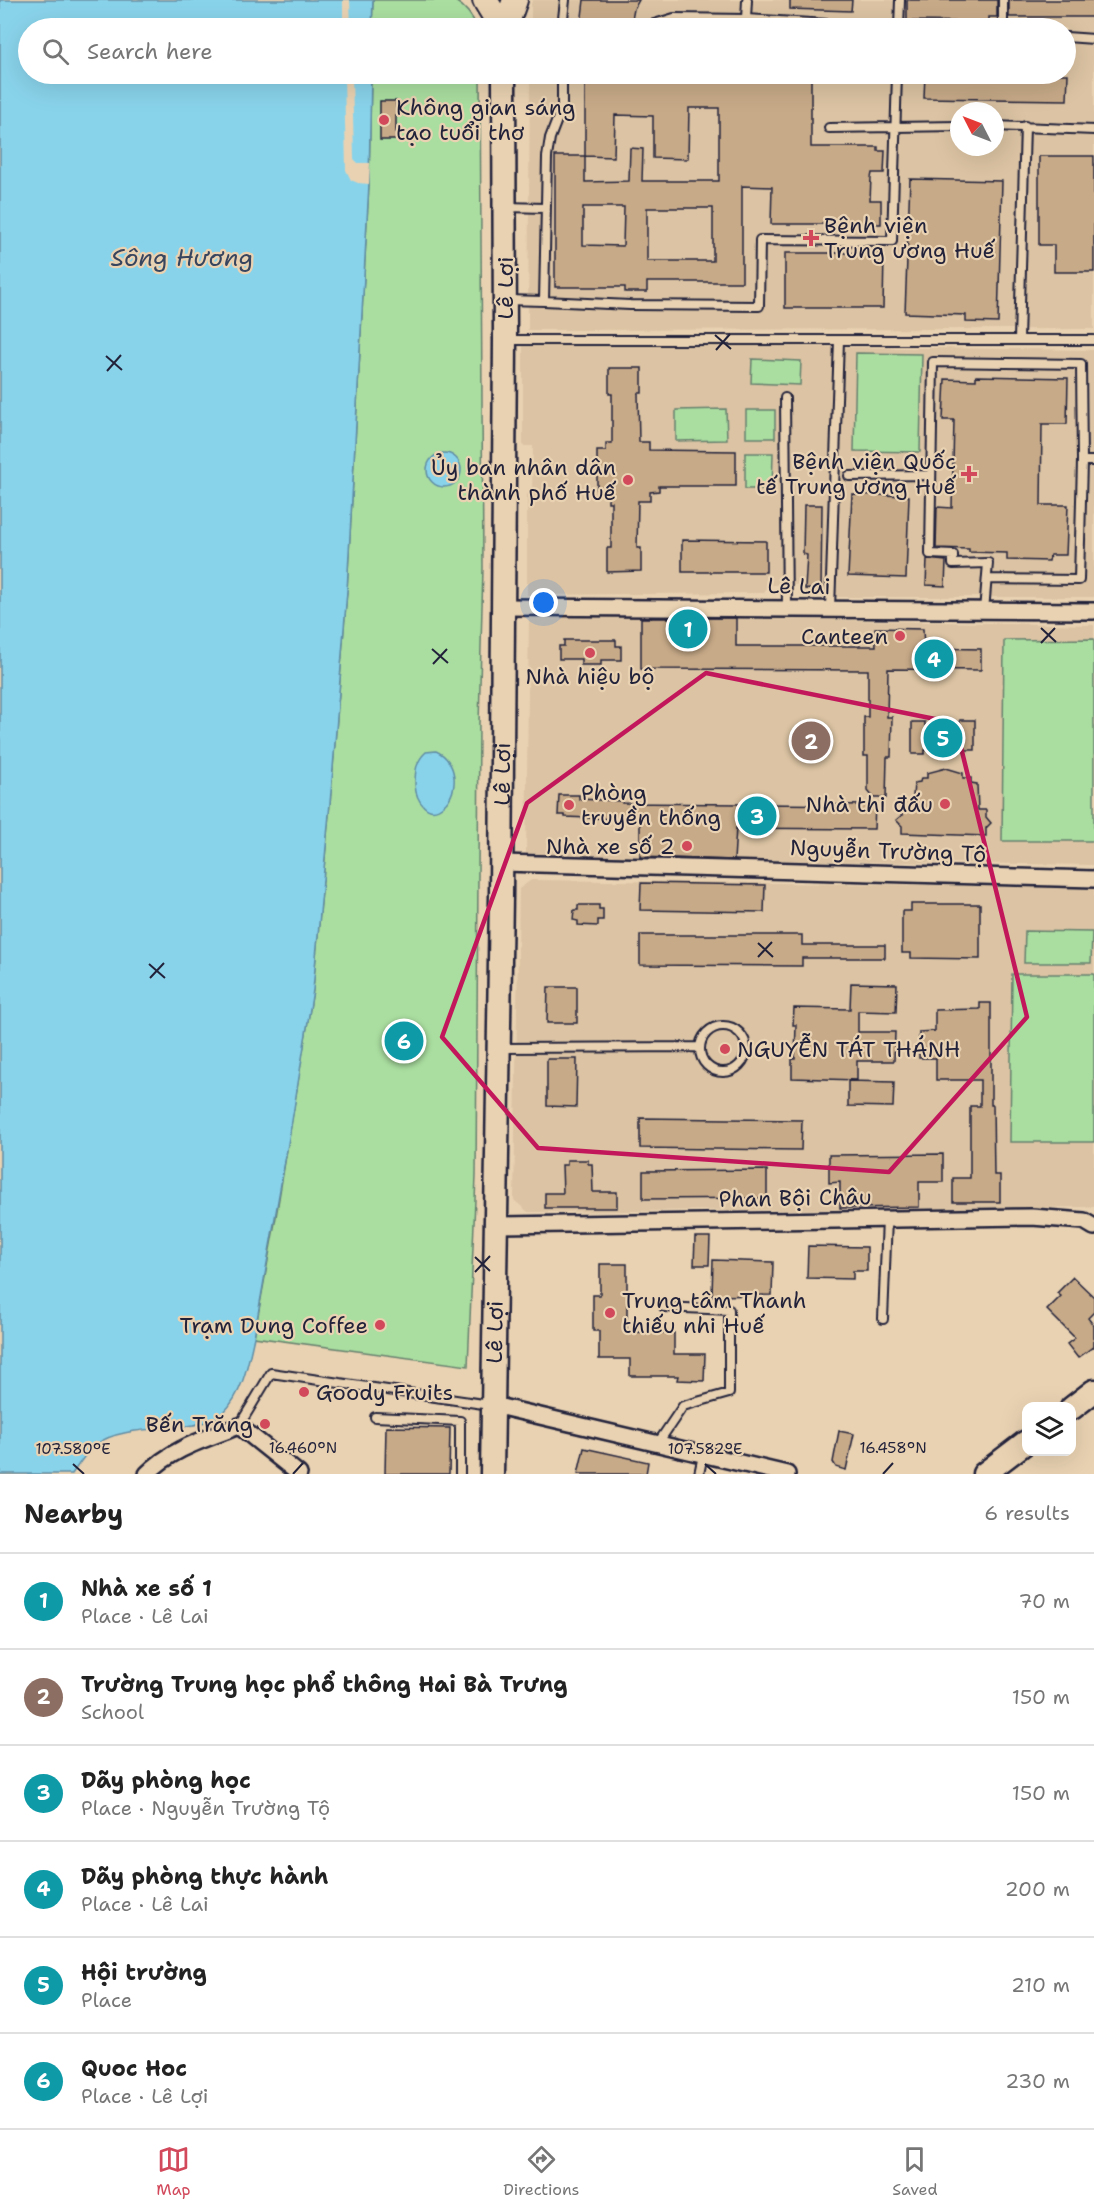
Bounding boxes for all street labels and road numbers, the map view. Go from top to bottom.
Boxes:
street label: Lê Lợi [491,257,520,320]
street label: Lê Lai [767,571,831,601]
street label: Lê Lợi [487,742,517,806]
street label: Nguyễn Trường Tộ [789,833,987,869]
street label: Phan Bội Châu [718,1182,872,1214]
street label: Lê Lợi [479,1300,509,1364]

